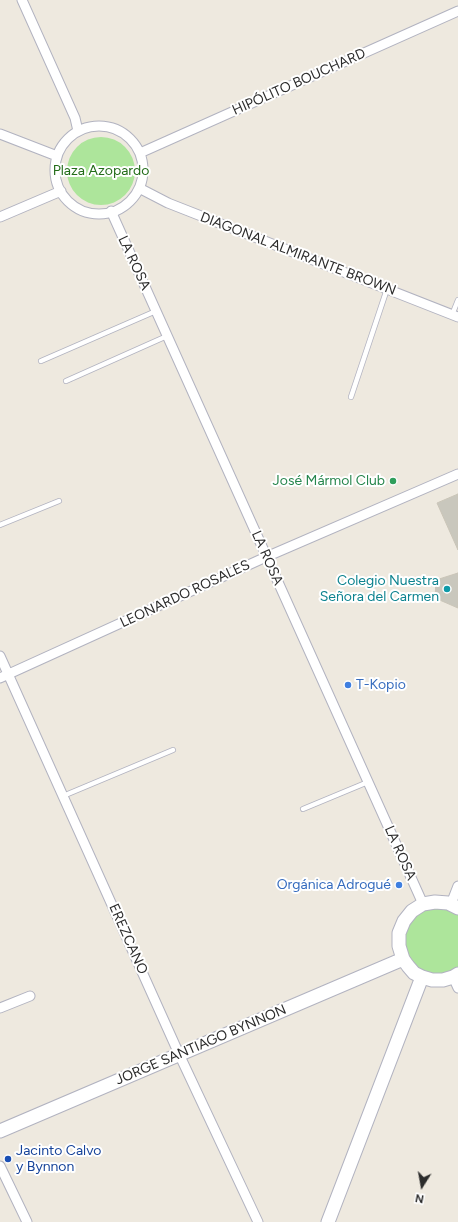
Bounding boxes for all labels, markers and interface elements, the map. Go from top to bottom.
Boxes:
street label: HIPÓLITO BOUCHARD [230,45,368,119]
park label: Plaza Azopardo [53,163,149,179]
street label: DIAGONAL ALMIRANTE BROWN [198,209,398,299]
street label: LA ROSA [114,233,154,293]
place label: José Mármol Club [273,473,385,489]
marker: José Mármol Club [388,476,398,486]
street label: LA ROSA [248,528,286,588]
street label: LEONARDO ROSALES [117,557,253,631]
place label: Colegio Nuestra Señora del Carmen [320,573,439,606]
marker: Colegio Nuestra Señora del Carmen [442,584,452,594]
place label: T-Kopio [356,677,406,693]
marker: T-Kopio [343,680,353,690]
street label: LA ROSA [381,823,419,883]
place label: Orgánica Adrogué [277,877,391,893]
marker: Orgánica Adrogué [394,880,404,890]
street label: EREZCANO [105,901,151,977]
street label: JORGE SANTIAGO BYNNON [113,1001,289,1089]
place label: Jacinto Calvo y Bynnon [16,1143,101,1176]
marker: Jacinto Calvo y Bynnon [3,1154,13,1164]
north arrow [402,1166,442,1206]
text: N [414,1191,425,1205]

